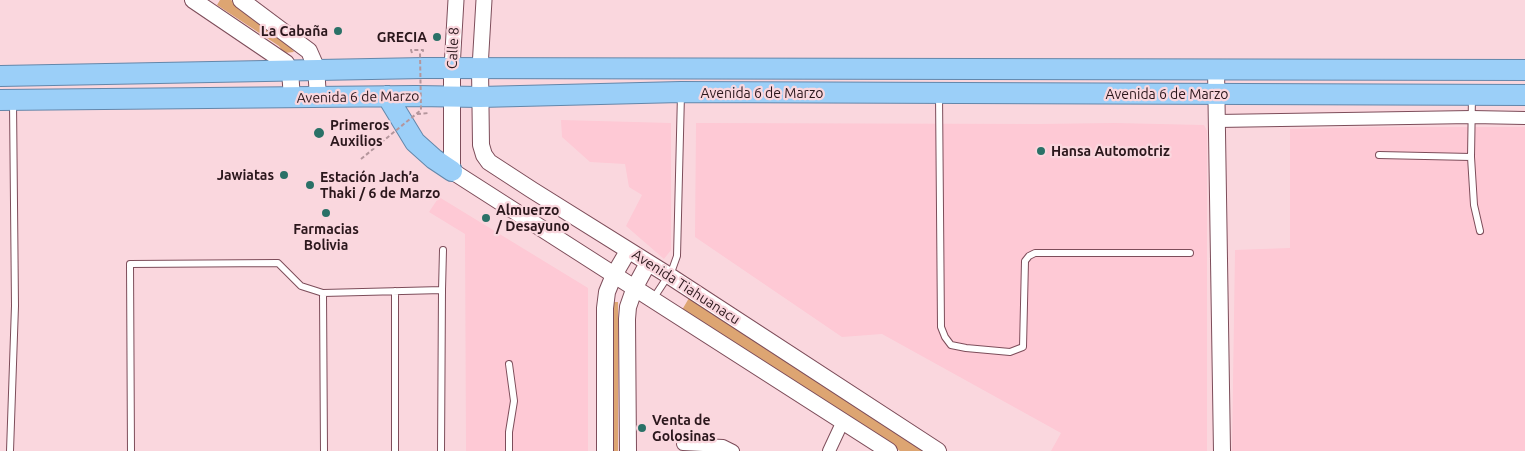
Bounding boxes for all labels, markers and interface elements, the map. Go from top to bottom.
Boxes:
place label: La Cabaña [261,23,328,39]
marker: La Cabaña [332,25,344,37]
street label: Calle 8 [444,27,462,69]
place label: GRECIA [377,29,427,45]
marker: GRECIA [431,31,443,43]
street label: Avenida 6 de Marzo [701,85,823,101]
street label: Avenida 6 de Marzo [1106,86,1228,102]
street label: Avenida 6 de Marzo [296,88,420,106]
place label: Primeros Auxilios [330,117,389,150]
marker: Primeros Auxilios [312,126,326,140]
place label: Hansa Automotriz [1051,143,1170,159]
marker: Hansa Automotriz [1035,145,1047,157]
place label: Jawiatas [217,167,274,183]
marker: Jawiatas [278,169,290,181]
place label: Estación Jach’a Thaki / 6 de Marzo [320,169,440,202]
marker: Estación Jach’a Thaki / 6 de Marzo [304,179,316,191]
place label: Almuerzo / Desayuno [496,202,570,234]
marker: Farmacias Bolivia [320,207,332,219]
marker: Almuerzo / Desayuno [480,212,492,224]
place label: Farmacias Bolivia [293,221,359,253]
street label: Avenida Tiahuanacu [629,246,743,328]
place label: Venta de Golosinas [652,412,716,444]
marker: Venta de Golosinas [636,422,648,434]

